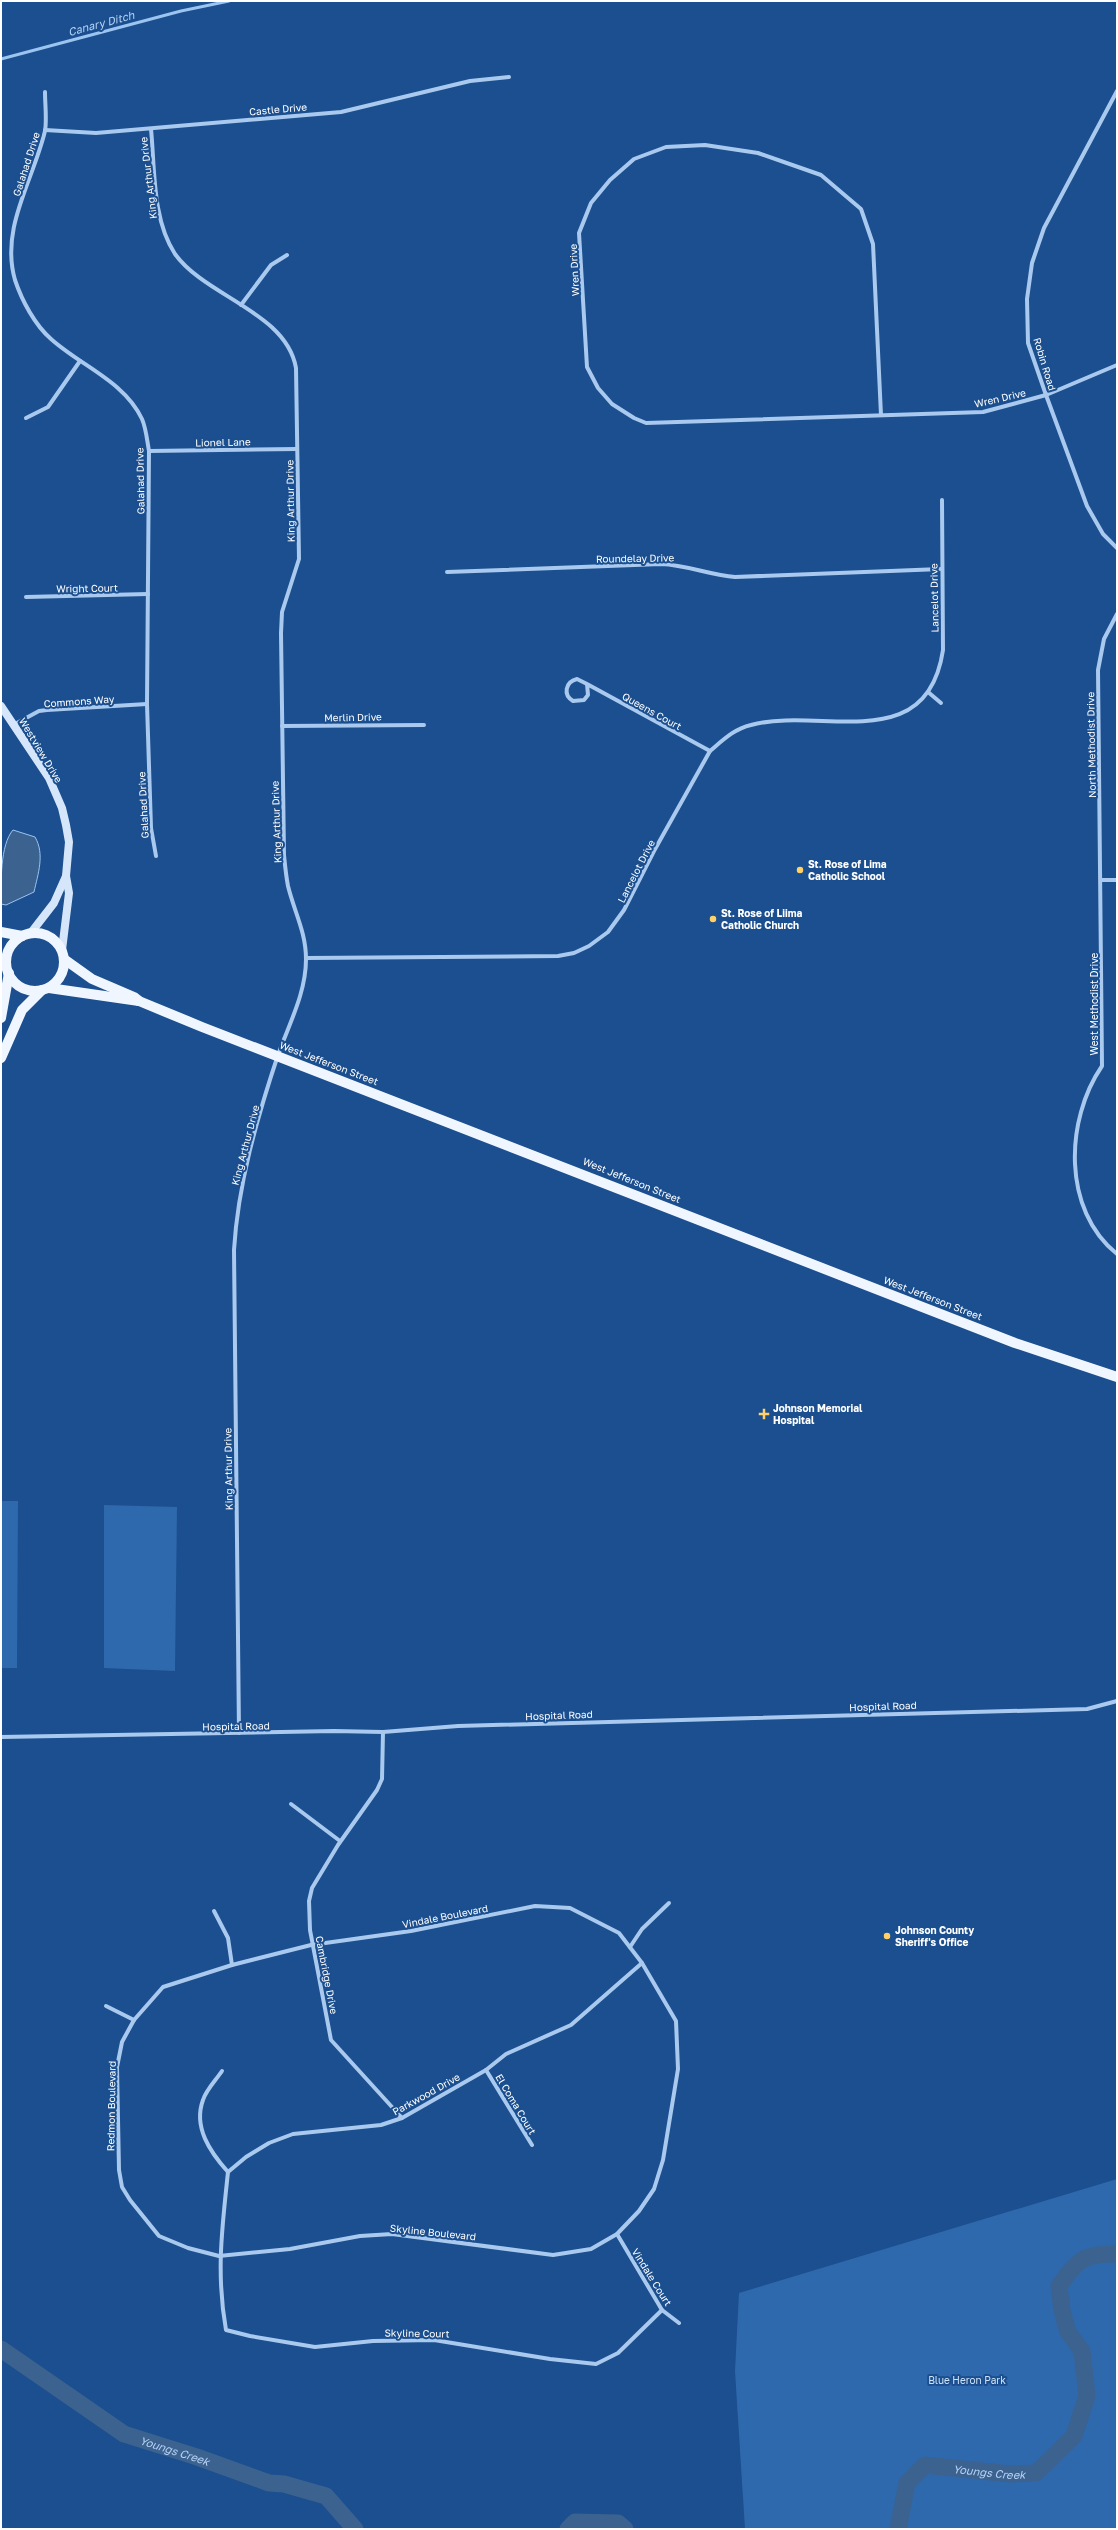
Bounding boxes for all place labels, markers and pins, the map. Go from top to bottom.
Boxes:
place label: St. Rose of Lima Catholic School [808,858,887,882]
marker: St. Rose of Lima Catholic School [795,865,805,875]
place label: St. Rose of Liima Catholic Church [721,907,802,931]
marker: St. Rose of Liima Catholic Church [708,914,718,924]
place label: Johnson Memorial Hospital [773,1402,863,1426]
marker: Johnson Memorial Hospital [758,1408,770,1420]
place label: Johnson County Sheriff's Office [895,1924,974,1948]
marker: Johnson County Sheriff's Office [882,1931,892,1941]

